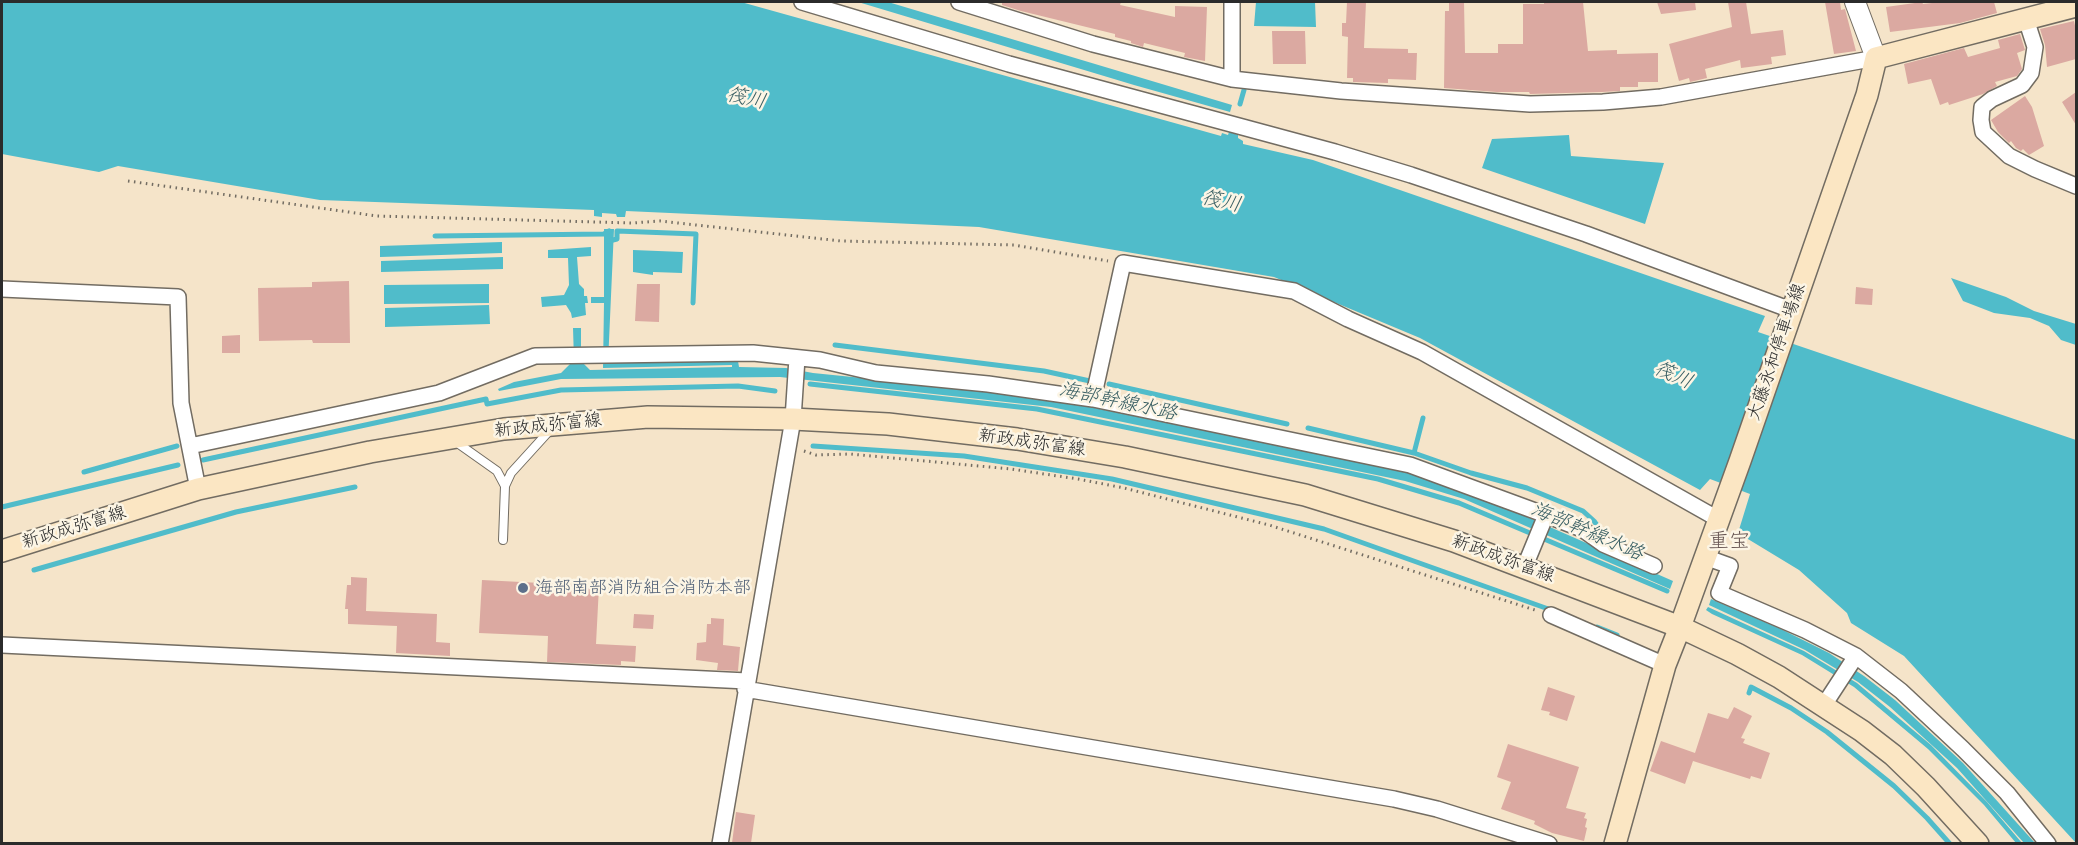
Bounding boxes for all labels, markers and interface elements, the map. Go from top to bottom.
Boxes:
water label: 筏川 [724,83,768,115]
water label: 筏川 [1199,186,1243,218]
street label: 大藤永和停車場線 [1743,280,1811,424]
water label: 筏川 [1650,357,1696,395]
water label: 海部幹線水路 [1057,378,1179,426]
street label: 新政成弥富線 [493,410,603,442]
street label: 新政成弥富線 [977,425,1087,461]
water label: 海部幹線水路 [1527,498,1647,566]
street label: 新政成弥富線 [19,502,129,554]
district label: 重宝 [1708,529,1750,555]
street label: 新政成弥富線 [1449,530,1557,588]
place label: 海部南部消防組合消防本部 [535,577,751,599]
marker: 海部南部消防組合消防本部 [516,581,530,595]

